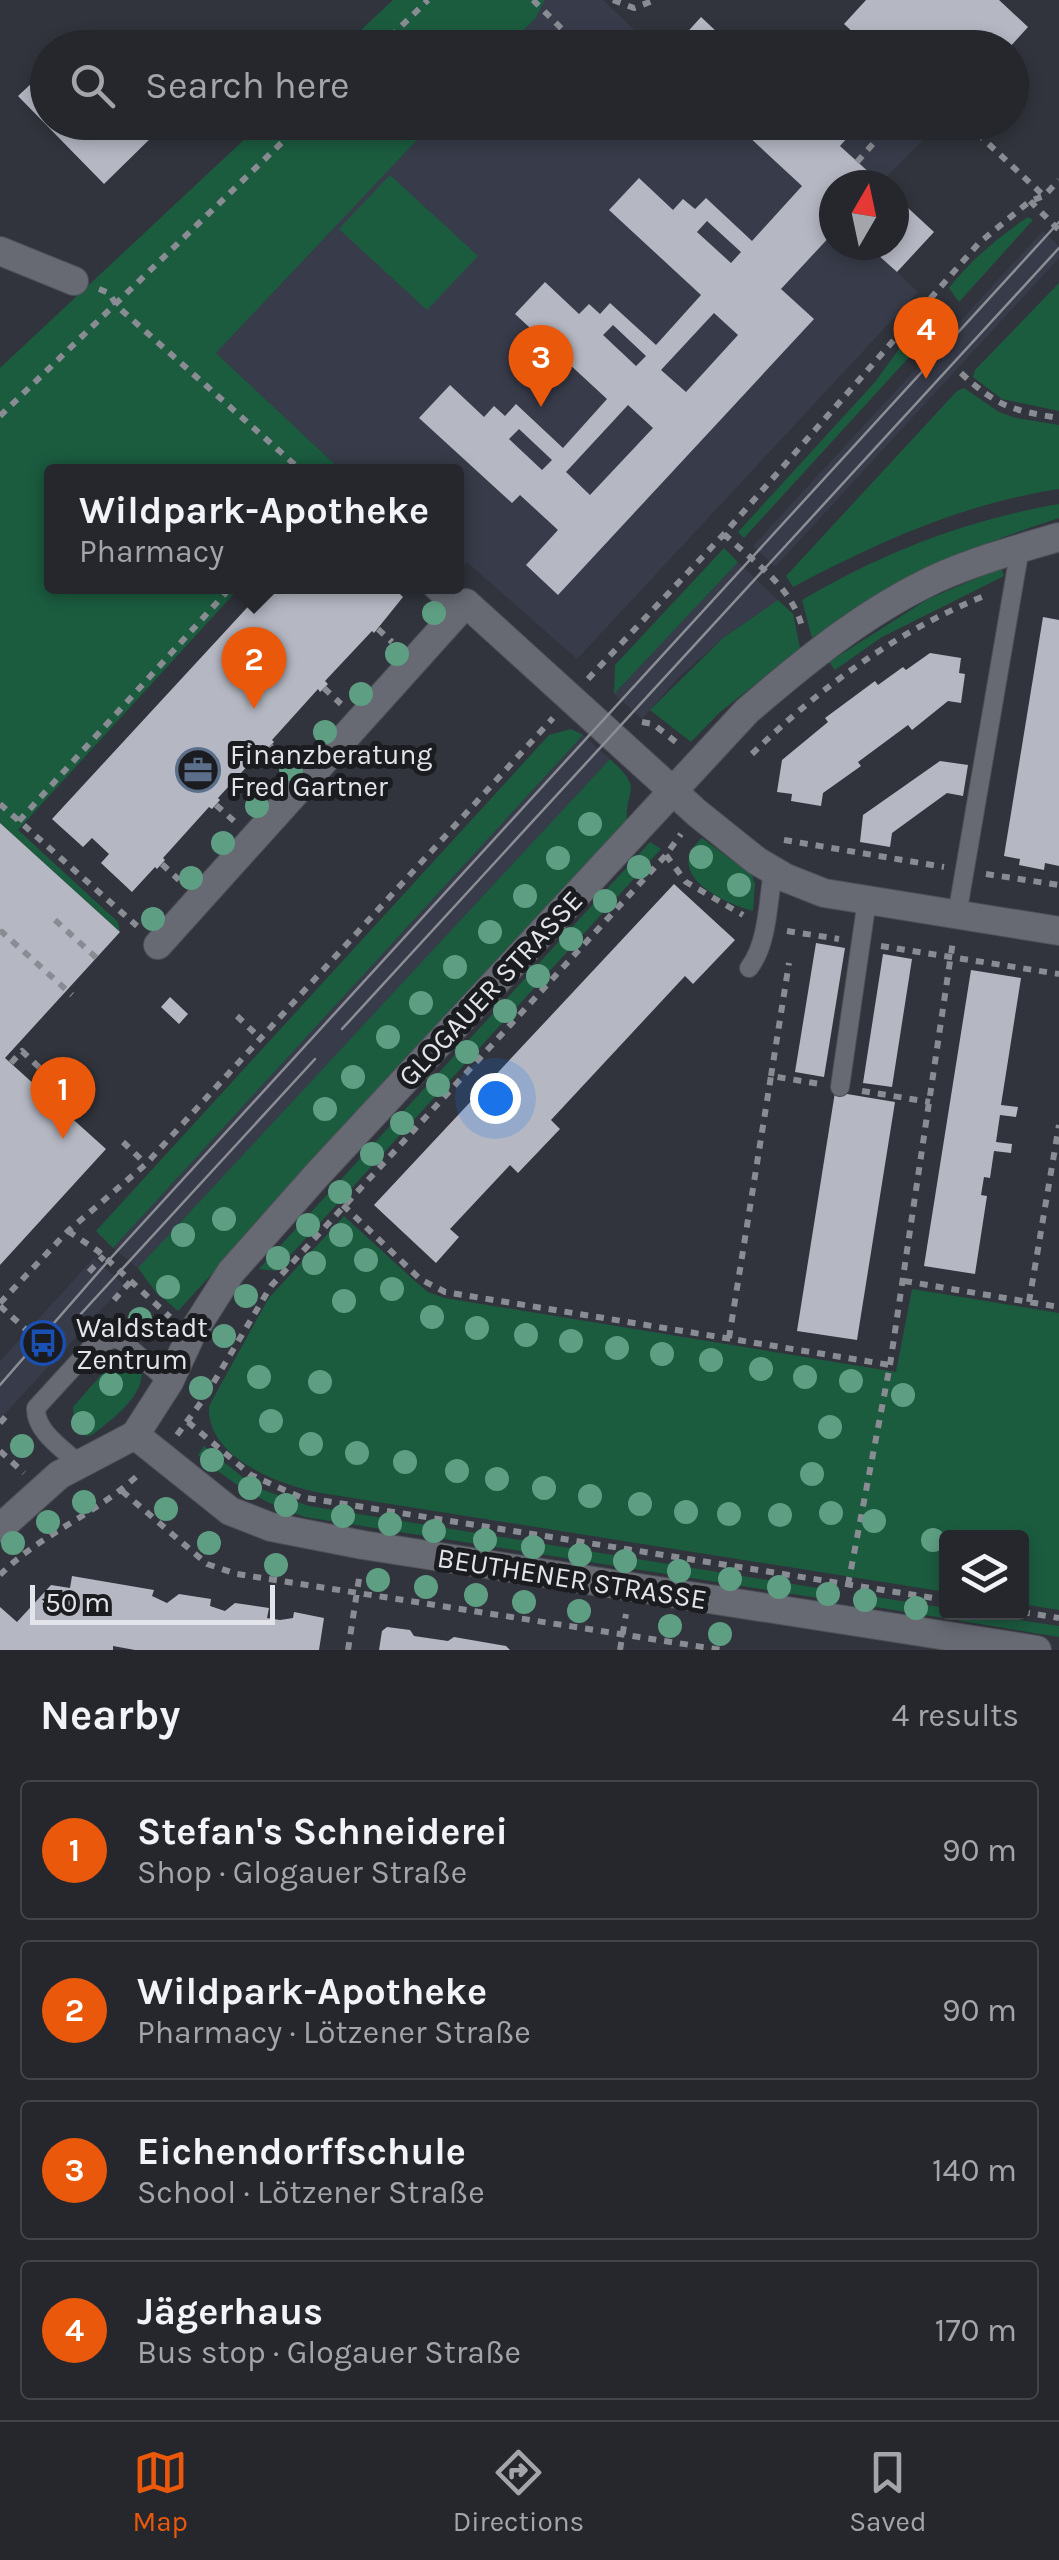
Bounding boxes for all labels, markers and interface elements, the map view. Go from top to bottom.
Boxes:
search box [30,30,1029,140]
icon: search [65,58,120,113]
text: Search here [145,63,349,108]
north arrow [819,170,909,260]
pin: 4 [894,296,958,379]
pin: 3 [508,324,574,407]
popup [44,464,464,594]
text: Wildpark-Apotheke [79,488,429,533]
text: Pharmacy [79,533,224,570]
pin: 2 [222,626,286,709]
place label: Finanzberatung Fred Gartner [230,738,432,803]
office icon: Finanzberatung Fred Gartner [175,747,221,793]
street label: GLOGAUER STRASSE [391,884,589,1093]
pin: 1 [30,1056,96,1139]
your location [470,1073,521,1124]
place label: Waldstadt Zentrum [76,1311,208,1376]
bus stop icon: Waldstadt Zentrum [20,1320,66,1366]
map controls [939,1530,1029,1620]
button: layers [939,1530,1029,1620]
street label: BEUTHENER STRASSE [435,1541,709,1616]
scale bar [30,1580,275,1624]
text: 50 m [45,1586,110,1619]
text: Nearby [40,1690,180,1740]
text: 4 results [892,1697,1019,1734]
text: Stefan's Schneiderei [137,1809,508,1854]
text: 1 [69,1832,80,1869]
text: 90 m [942,1832,1017,1869]
text: Shop · Glogauer Straße [137,1854,467,1891]
text: Wildpark-Apotheke [137,1969,487,2014]
text: 2 [65,1992,84,2029]
text: 90 m [942,1992,1017,2029]
text: Pharmacy · Lötzener Straße [137,2014,531,2051]
text: Eichendorffschule [137,2129,466,2174]
text: 3 [65,2152,84,2189]
text: 140 m [932,2152,1017,2189]
text: School · Lötzener Straße [137,2174,485,2211]
text: Jägerhaus [137,2289,323,2334]
text: 4 [65,2312,84,2349]
text: 170 m [935,2312,1017,2349]
text: Bus stop · Glogauer Straße [137,2334,521,2371]
tab: Map [132,2445,188,2538]
tab: Directions [453,2445,584,2538]
tab: Saved [849,2445,927,2538]

